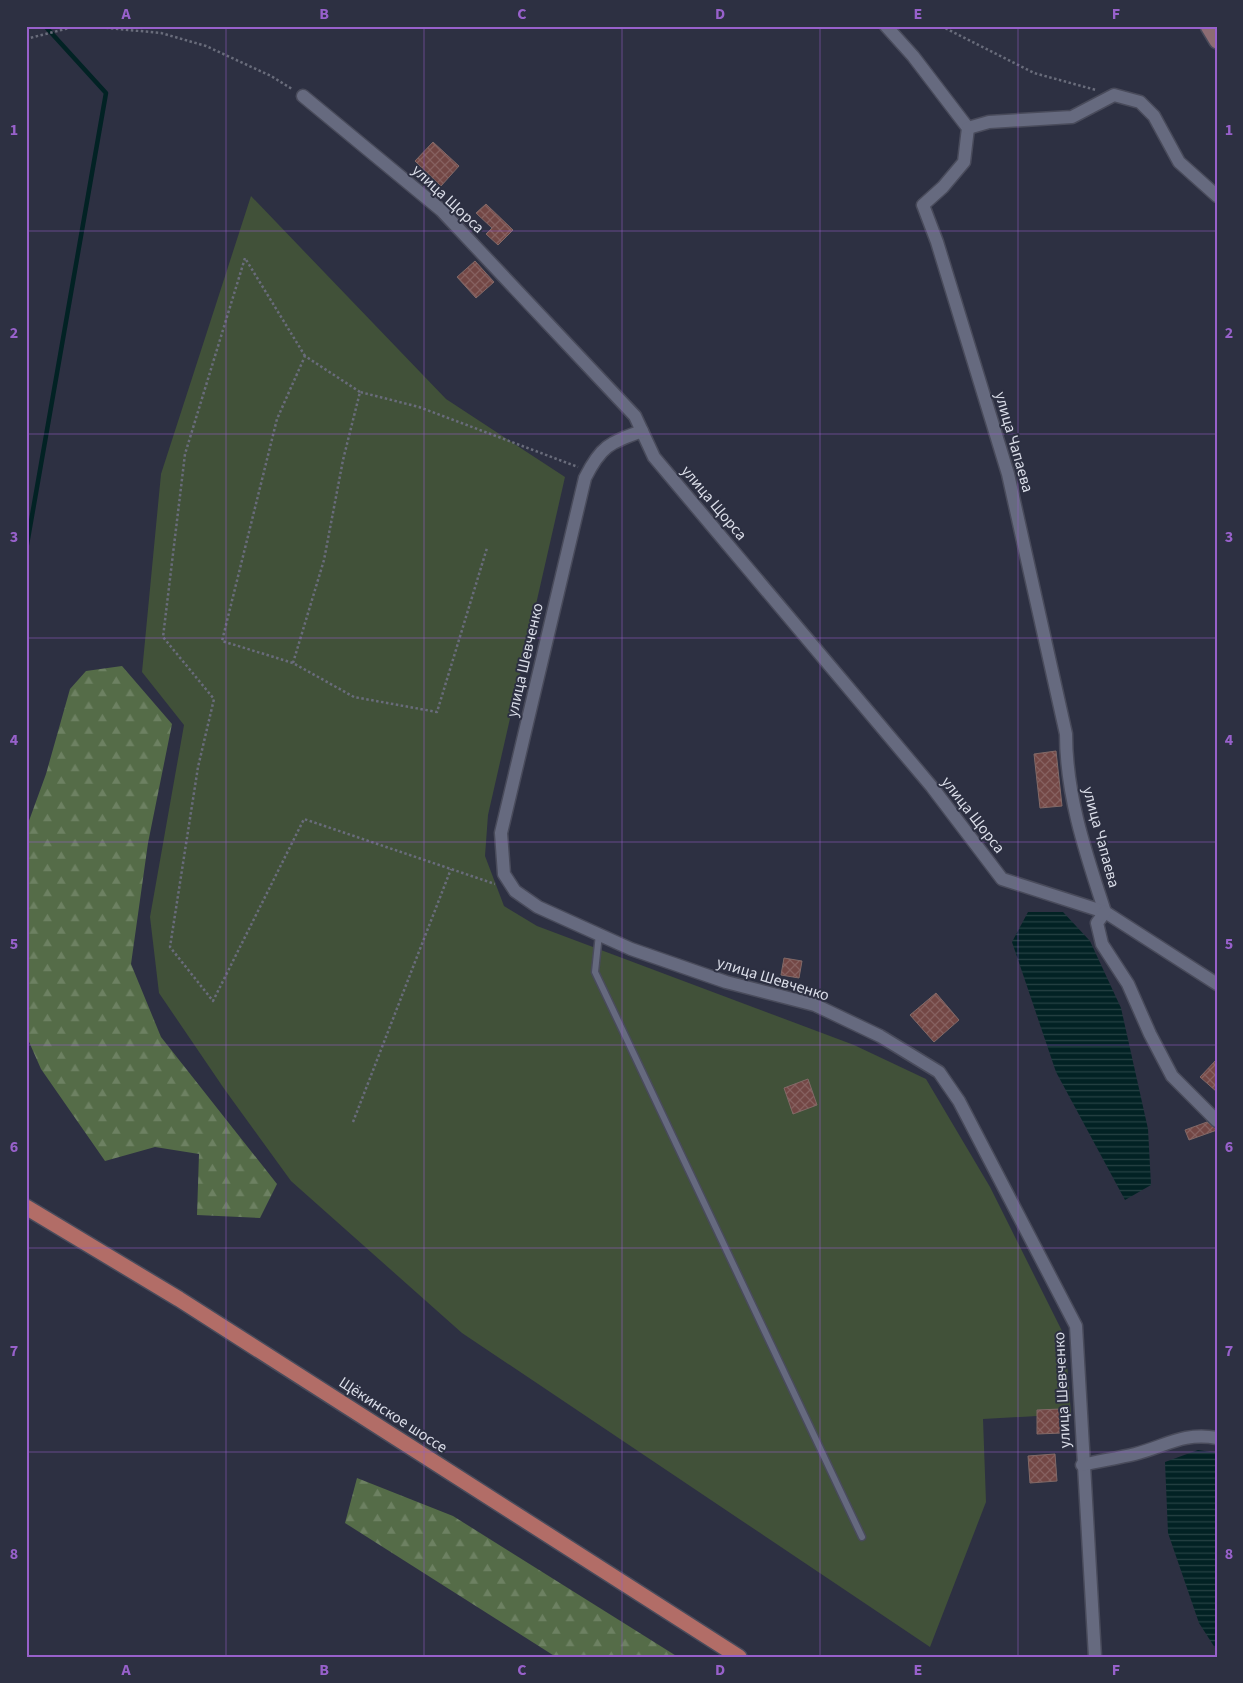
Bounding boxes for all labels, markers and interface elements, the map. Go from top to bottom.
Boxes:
text: A [120,3,131,25]
text: B [319,3,329,25]
text: C [517,3,527,25]
text: D [715,3,725,25]
text: E [914,3,922,25]
text: F [1112,3,1120,25]
text: 1 [10,119,18,141]
text: 1 [1225,119,1233,141]
street label: улица Щорса [407,160,489,238]
text: 2 [10,322,18,344]
text: 2 [1225,322,1233,344]
street label: улица Чапаева [989,389,1039,495]
street label: улица Щорса [676,461,752,545]
text: 3 [10,526,18,548]
text: 3 [1225,526,1233,548]
street label: улица Шевченко [501,601,549,719]
text: 4 [10,729,19,751]
text: 4 [1225,729,1234,751]
street label: улица Щорса [936,772,1010,858]
street label: улица Чапаева [1077,784,1125,890]
text: 5 [10,933,18,955]
text: 5 [1225,933,1233,955]
street label: улица Шевченко [714,951,832,1007]
text: 6 [10,1136,18,1158]
text: 6 [1225,1136,1233,1158]
street label: улица Шевченко [1048,1331,1076,1449]
text: 7 [10,1340,18,1362]
text: 7 [1225,1340,1233,1362]
street label: Щёкинское шоссе [334,1372,452,1458]
text: 8 [10,1543,18,1565]
text: 8 [1225,1543,1233,1565]
text: A [120,1659,131,1681]
text: B [319,1659,329,1681]
text: C [517,1659,527,1681]
text: D [715,1659,725,1681]
text: E [914,1659,922,1681]
text: F [1112,1659,1120,1681]

